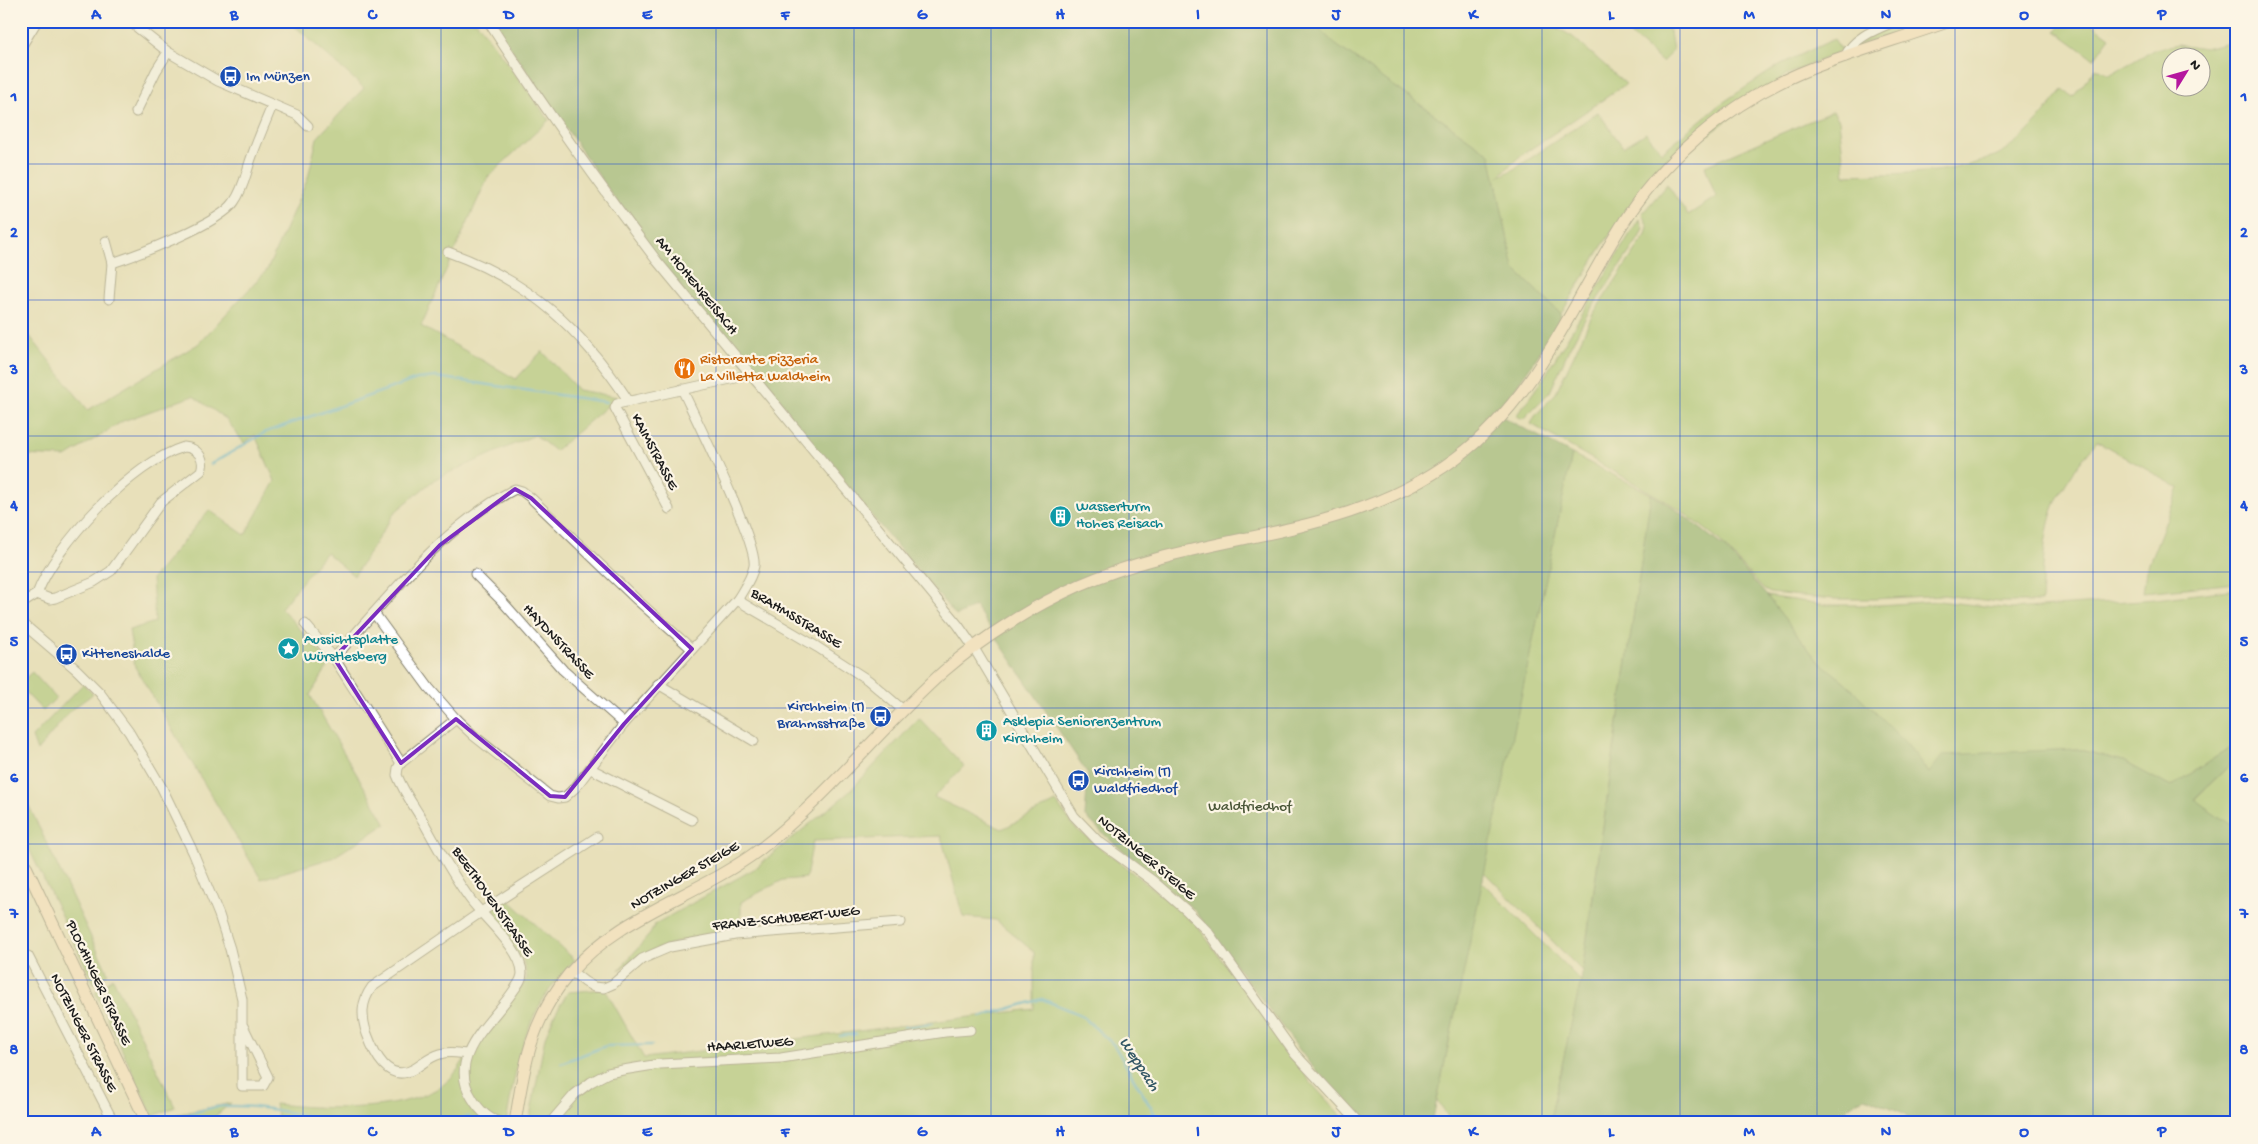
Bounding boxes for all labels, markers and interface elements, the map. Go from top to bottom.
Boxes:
text: A [90,7,102,26]
text: B [229,7,239,26]
text: C [367,7,378,26]
text: D [502,7,515,26]
text: E [642,7,653,26]
text: F [780,7,791,26]
text: G [917,7,928,26]
text: H [1055,7,1065,26]
text: I [1196,7,1200,26]
text: J [1331,7,1342,26]
text: K [1468,7,1480,26]
text: L [1608,7,1615,26]
text: M [1743,7,1755,26]
text: N [1881,7,1892,26]
text: O [2019,7,2029,26]
text: P [2157,7,2168,26]
north arrow [2160,48,2210,98]
text: N [2185,57,2204,74]
bus stop icon: Im Münzen [218,65,242,89]
place label: Im Münzen [246,68,310,86]
text: 1 [10,89,17,108]
text: 1 [2240,89,2247,108]
text: 2 [10,225,18,244]
text: 2 [2240,225,2248,244]
street label: AM HOHENREISACH [651,233,741,339]
place label: Ristorante Pizzeria La Villetta Waldheim [700,351,831,386]
restaurant icon: Ristorante Pizzeria La Villetta Waldheim [672,357,696,381]
text: 3 [9,362,18,381]
text: 3 [2239,362,2248,381]
street label: KAIMSTRASSE [626,411,682,494]
text: 4 [9,498,18,517]
place label: Wasserturm Hohes Reisach [1076,498,1163,533]
text: 4 [2239,498,2248,517]
building icon: Wasserturm Hohes Reisach [1048,504,1072,528]
street label: BRAHMSSTRASSE [746,584,845,654]
street label: HAYDNSTRASSE [518,601,598,684]
place label: Aussichtsplatte Würstlesberg [304,631,398,666]
text: 5 [10,634,19,653]
text: 5 [2240,634,2249,653]
place icon: Aussichtsplatte Würstlesberg [276,637,300,661]
bus stop icon: Kitteneshalde [54,642,78,666]
place label: Kitteneshalde [82,645,170,663]
place label: Kirchheim (T) Brahmsstraße [776,698,865,733]
bus stop icon: Kirchheim (T) Brahmsstraße [869,704,893,728]
place label: Asklepia Seniorenzentrum Kirchheim [1003,713,1162,748]
building icon: Asklepia Seniorenzentrum Kirchheim [975,719,999,743]
place label: Kirchheim (T) Waldfriedhof [1094,763,1179,798]
bus stop icon: Kirchheim (T) Waldfriedhof [1066,769,1090,793]
text: 6 [10,770,19,789]
text: 6 [2240,770,2249,789]
park label: Waldfriedhof [1208,798,1293,816]
street label: NOTZINGER STEIGE [1093,812,1199,905]
street label: NOTZINGER STEIGE [627,837,743,914]
street label: BEETHOVENSTRASSE [447,843,537,961]
street label: FRANZ-SCHUBERT-WEG [711,902,861,936]
text: 7 [9,906,19,925]
text: 7 [2239,906,2249,925]
street label: PLOCHINGER STRASSE [61,917,135,1049]
street label: NOTZINGER STRASSE [45,971,121,1096]
street label: HAARLETWEG [706,1033,794,1057]
water label: Weppach [1114,1034,1163,1096]
text: 8 [10,1042,19,1061]
text: 8 [2240,1042,2249,1061]
text: A [90,1124,102,1143]
text: B [229,1124,239,1143]
text: C [367,1124,378,1143]
text: D [502,1124,515,1143]
text: E [642,1124,653,1143]
text: F [780,1124,791,1143]
text: G [917,1124,928,1143]
text: H [1055,1124,1065,1143]
text: I [1196,1124,1200,1143]
text: J [1331,1124,1342,1143]
text: K [1468,1124,1480,1143]
text: L [1608,1124,1615,1143]
text: M [1743,1124,1755,1143]
text: N [1881,1124,1892,1143]
text: O [2019,1124,2029,1143]
text: P [2157,1124,2168,1143]

